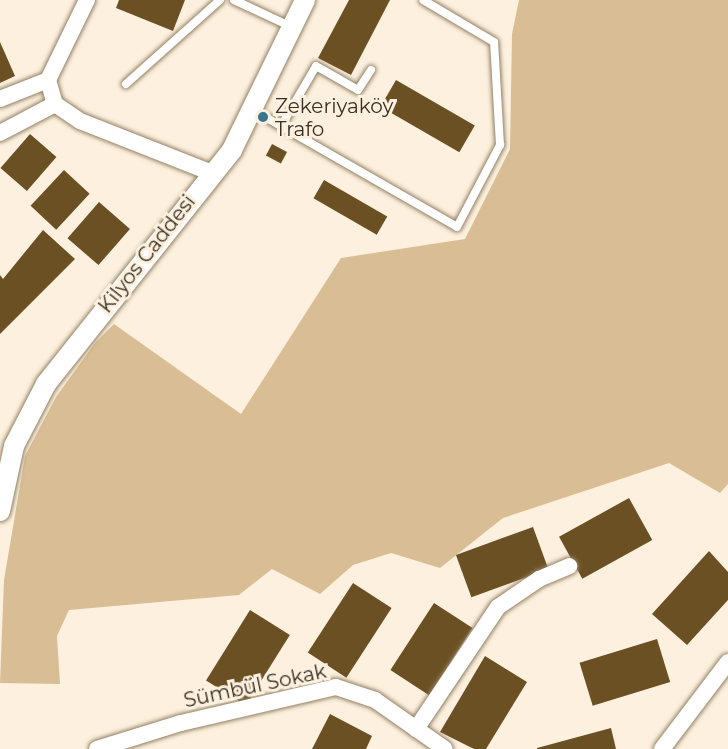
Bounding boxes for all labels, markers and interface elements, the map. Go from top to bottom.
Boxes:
place label: Zekeriyaköy Trafo [275,94,393,141]
marker: Zekeriyaköy Trafo [256,110,270,124]
street label: Kilyos Caddesi [93,190,201,318]
street label: Sümbül Sokak [182,659,328,713]

